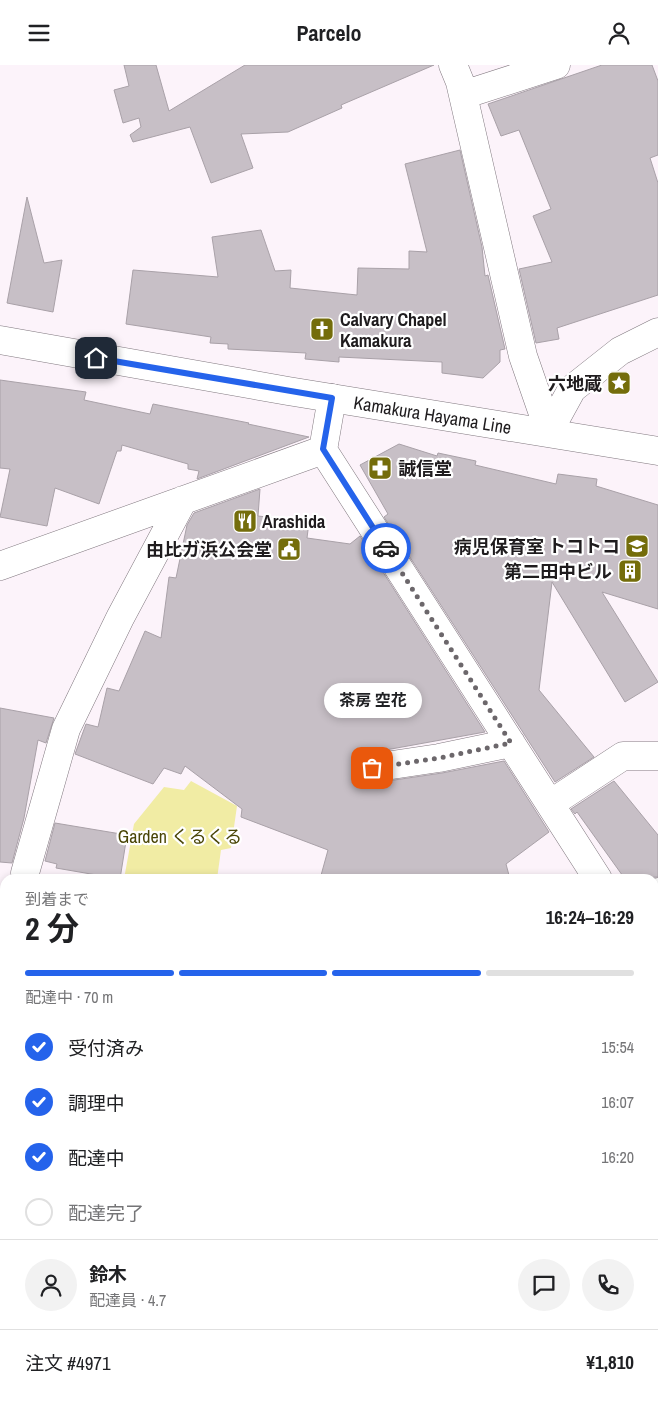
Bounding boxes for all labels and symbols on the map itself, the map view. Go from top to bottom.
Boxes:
place label: Calvary Chapel Kamakura [340,307,447,353]
church icon: Calvary Chapel Kamakura [309,316,335,342]
pin [75,337,117,379]
place icon: 六地蔵 [606,370,632,396]
place label: 六地蔵 [548,371,602,396]
street label: Kamakura Hayama Line [352,389,513,440]
pharmacy icon: 誠信堂 [367,455,393,481]
place label: 誠信堂 [398,456,452,481]
restaurant icon: Arashida [232,508,258,534]
place label: Arashida [262,509,326,534]
courier [361,523,411,573]
school or university icon: 病児保育室 トコトコ [624,533,650,559]
place label: 病児保育室 トコトコ [454,534,620,559]
public building icon: 由比ガ浜公会堂 [276,536,302,562]
place label: 由比ガ浜公会堂 [146,537,272,562]
building icon: 第二田中ビル [617,558,643,584]
place label: 第二田中ビル [504,559,612,584]
callout: 茶房 空花 [323,683,421,718]
pin [351,747,393,789]
park label: Garden くるくる [118,824,242,849]

